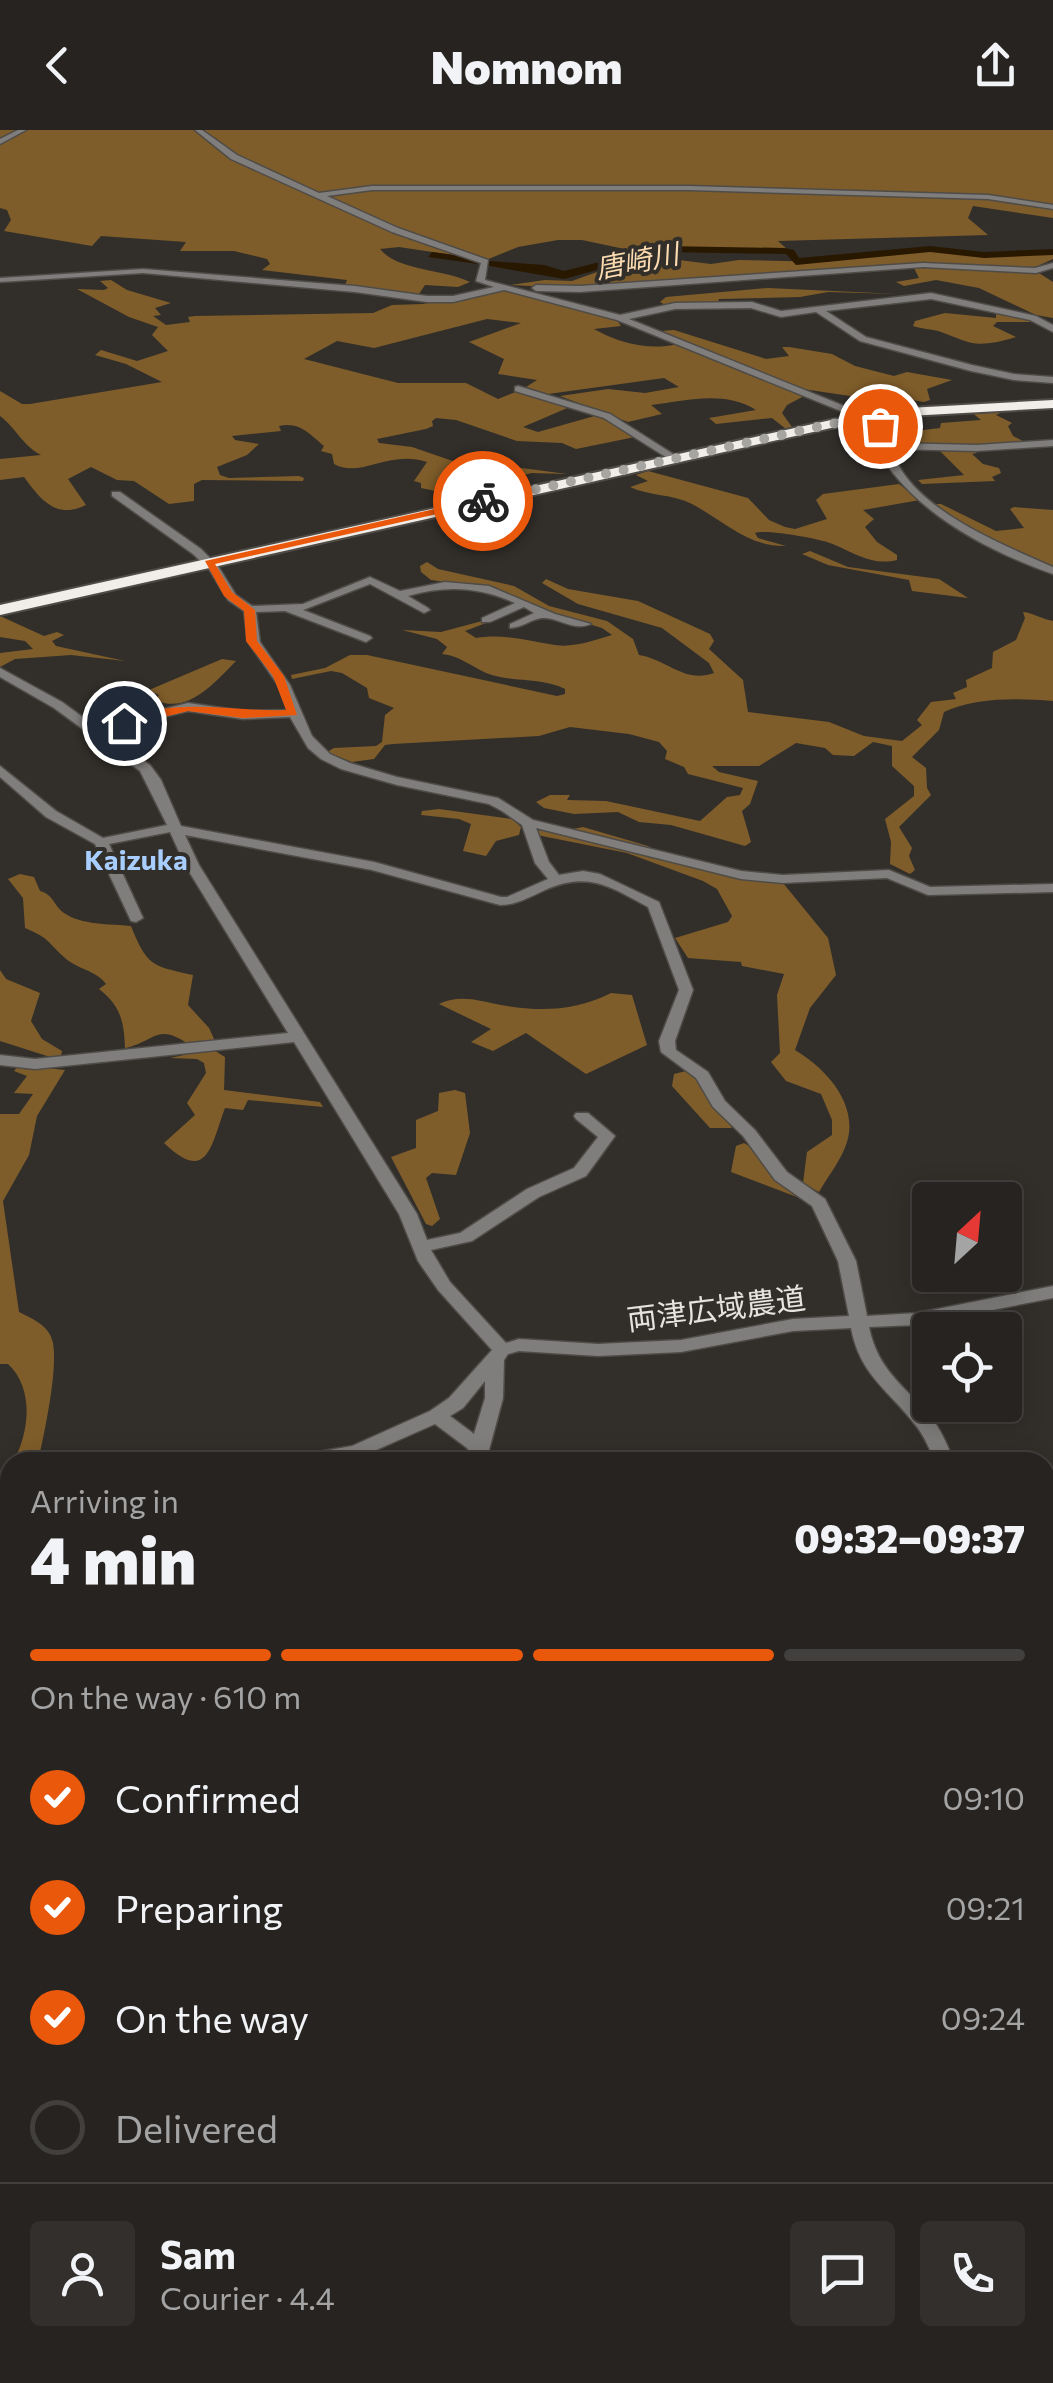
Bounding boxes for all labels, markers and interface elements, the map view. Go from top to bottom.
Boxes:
icon: back [30,38,85,93]
text: Nomnom [430,38,623,93]
icon: share [968,38,1023,93]
water label: 唐崎川 [593,235,684,285]
pin [838,384,923,469]
icon: bag [853,399,908,454]
courier [433,451,533,551]
icon: bike [456,474,511,529]
pin [82,681,167,766]
icon: home [97,696,152,751]
district label: Kaizuka [84,842,188,876]
north arrow [912,1182,1022,1292]
map controls [912,1182,1022,1422]
street label: 両津広域農道 [624,1278,808,1336]
button: locate [912,1312,1022,1422]
text: Arriving in [30,1480,179,1520]
text: 09:32–09:37 [794,1514,1025,1561]
text: 4 min [30,1518,196,1597]
text: On the way · 610 m [30,1676,301,1716]
icon: check [30,1770,85,1825]
text: Confirmed [115,1774,301,1821]
text: 09:10 [943,1777,1025,1817]
icon: check [30,1880,85,1935]
text: Preparing [115,1884,283,1931]
text: 09:21 [946,1887,1025,1927]
icon: check [30,1990,85,2045]
text: On the way [115,1994,309,2041]
text: 09:24 [941,1997,1025,2037]
text: Delivered [115,2104,278,2151]
button: person [30,2221,135,2326]
button: chat [790,2221,895,2326]
button: phone [920,2221,1025,2326]
text: Sam [160,2230,236,2277]
text: Courier · 4.4 [160,2277,335,2317]

